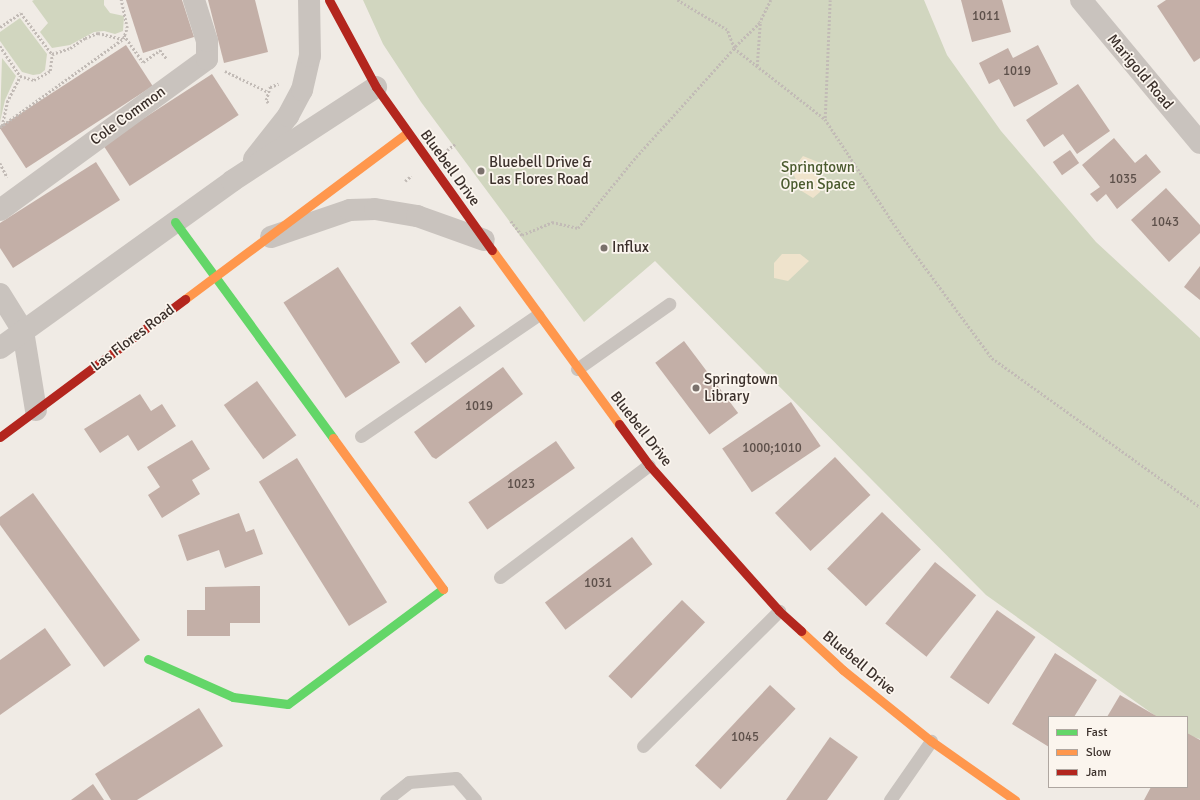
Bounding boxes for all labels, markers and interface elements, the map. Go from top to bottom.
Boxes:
house number: 1011 [972,8,1000,24]
street label: Marigold Road [1103,31,1177,113]
house number: 1019 [1003,63,1031,79]
street label: Cole Common [87,83,169,149]
street label: Bluebell Drive [416,126,484,210]
place label: Bluebell Drive & Las Flores Road [489,153,592,188]
park label: Springtown Open Space [780,158,856,193]
marker: Bluebell Drive & Las Flores Road [476,166,486,176]
house number: 1035 [1109,171,1137,187]
house number: 1043 [1151,214,1179,230]
place label: Influx [612,239,649,257]
marker: Influx [599,243,609,253]
street label: Las Flores Road [88,301,178,375]
place label: Springtown Library [704,370,778,405]
marker: Springtown Library [691,383,701,393]
street label: Bluebell Drive [606,388,676,470]
house number: 1019 [465,398,493,414]
house number: 1000;1010 [742,440,802,456]
house number: 1023 [507,476,535,492]
house number: 1031 [584,575,612,591]
street label: Bluebell Drive [819,627,899,699]
legend [1048,716,1188,788]
text: Fast [1086,725,1107,740]
house number: 1045 [731,729,759,745]
text: Slow [1086,745,1111,760]
text: Jam [1086,765,1107,780]

